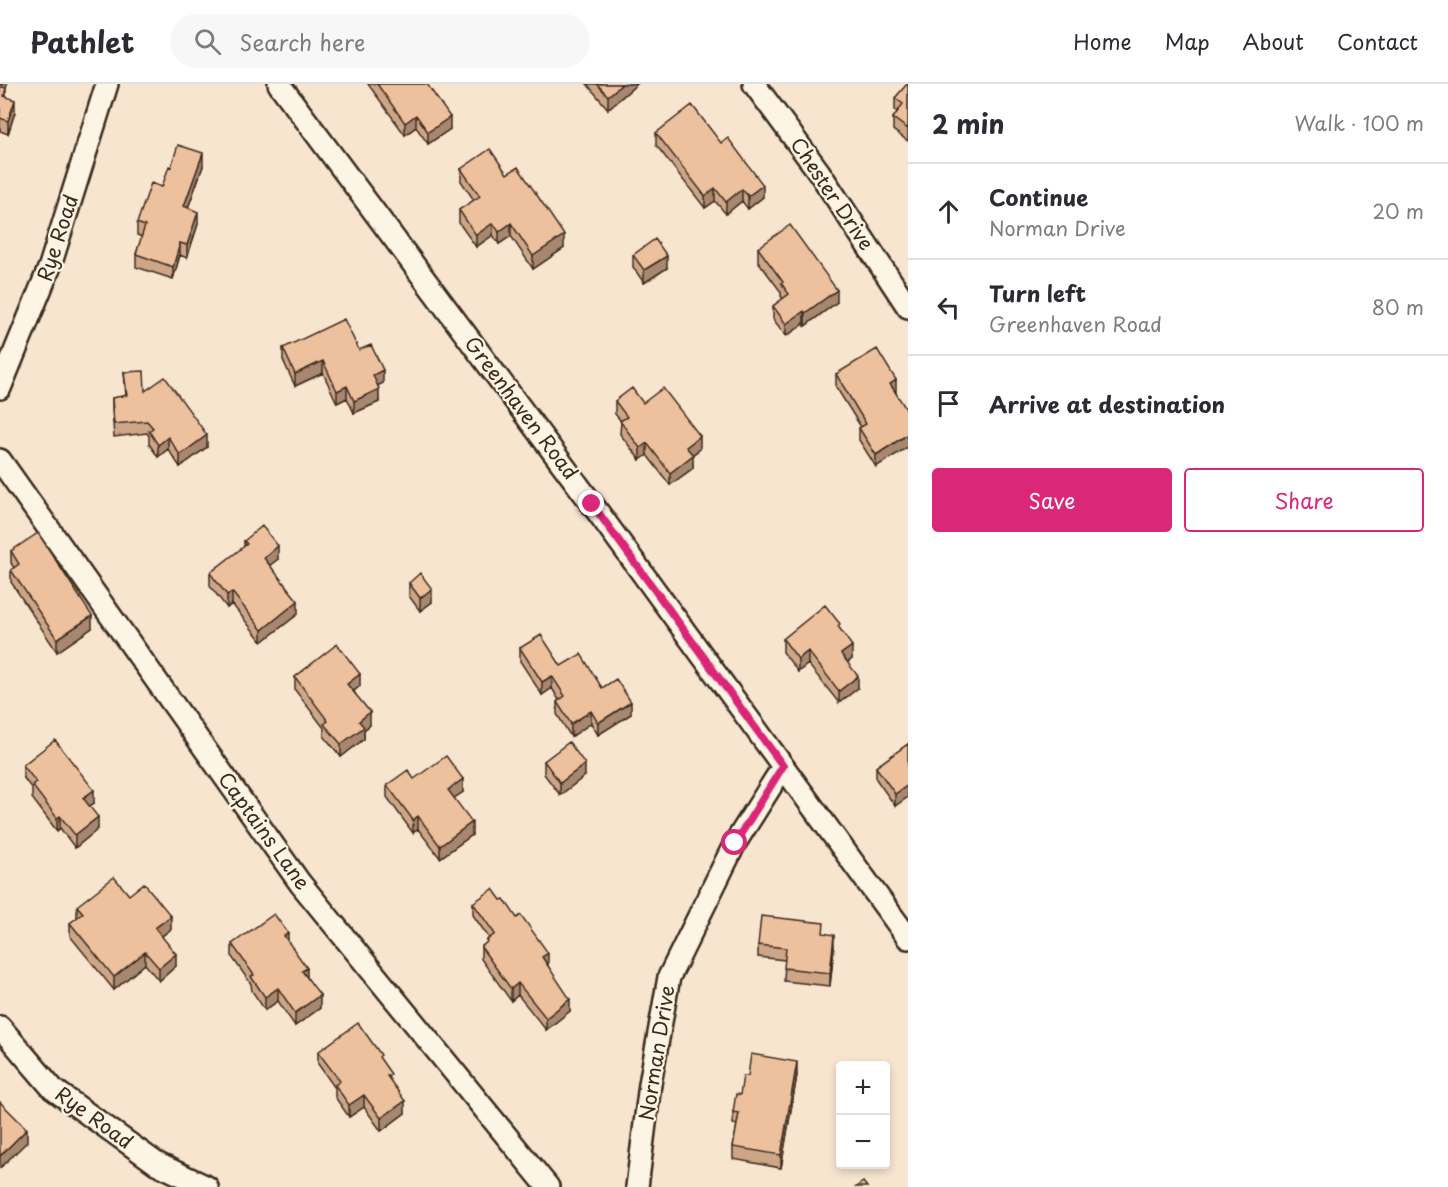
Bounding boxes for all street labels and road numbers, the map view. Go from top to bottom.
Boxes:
street label: Chester Drive [784,131,882,256]
street label: Rye Road [29,190,85,285]
street label: Greenhaven Road [458,329,586,485]
street label: Captains Lane [212,765,318,896]
street label: Norman Drive [631,983,682,1123]
street label: Rye Road [49,1079,140,1156]

